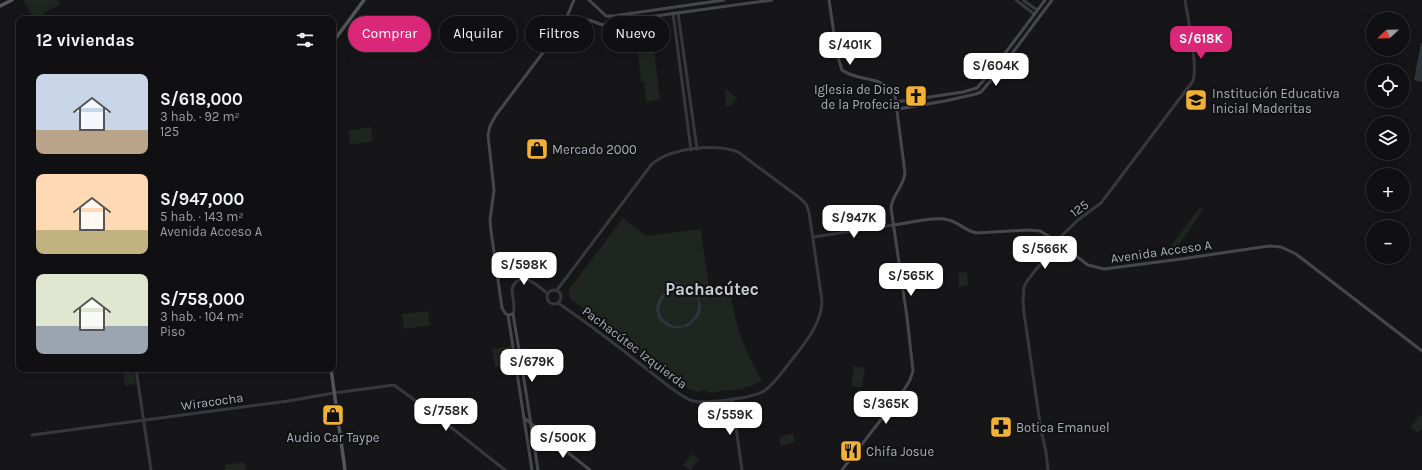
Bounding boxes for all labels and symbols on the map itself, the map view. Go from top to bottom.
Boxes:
north arrow [1366,12,1410,56]
pin: S/618K [1168,26,1234,60]
pin: S/401K [817,32,883,66]
pin: S/604K [963,53,1029,87]
place label: Iglesia de Dios de la Profecia [814,82,900,112]
church icon: Iglesia de Dios de la Profecia [903,83,929,109]
place label: Institución Educativa Inicial Maderitas [1212,86,1340,116]
school or university icon: Institución Educativa Inicial Maderitas [1183,87,1209,113]
shop icon: Mercado 2000 [524,136,550,162]
place label: Mercado 2000 [552,142,637,157]
street label: 125 [1067,197,1091,220]
pin: S/947K [821,205,887,239]
pin: S/566K [1012,236,1078,270]
street label: Avenida Acceso A [1109,237,1213,266]
pin: S/598K [491,252,557,286]
pin: S/565K [878,263,944,297]
district label: Pachacútec [665,279,759,299]
street label: Pachacútec Izquierda [579,303,690,393]
pin: S/679K [499,349,565,383]
street label: Wiracocha [180,390,244,413]
pin: S/365K [853,391,919,425]
pin: S/758K [413,398,479,432]
shop icon: Audio Car Taype [320,402,346,428]
pin: S/559K [697,402,763,436]
pharmacy icon: Botica Emanuel [988,414,1014,440]
place label: Botica Emanuel [1016,420,1110,435]
pin: S/500K [530,425,596,459]
place label: Audio Car Taype [287,430,380,445]
restaurant icon: Chifa Josue [838,438,864,464]
place label: Chifa Josue [866,444,934,459]

